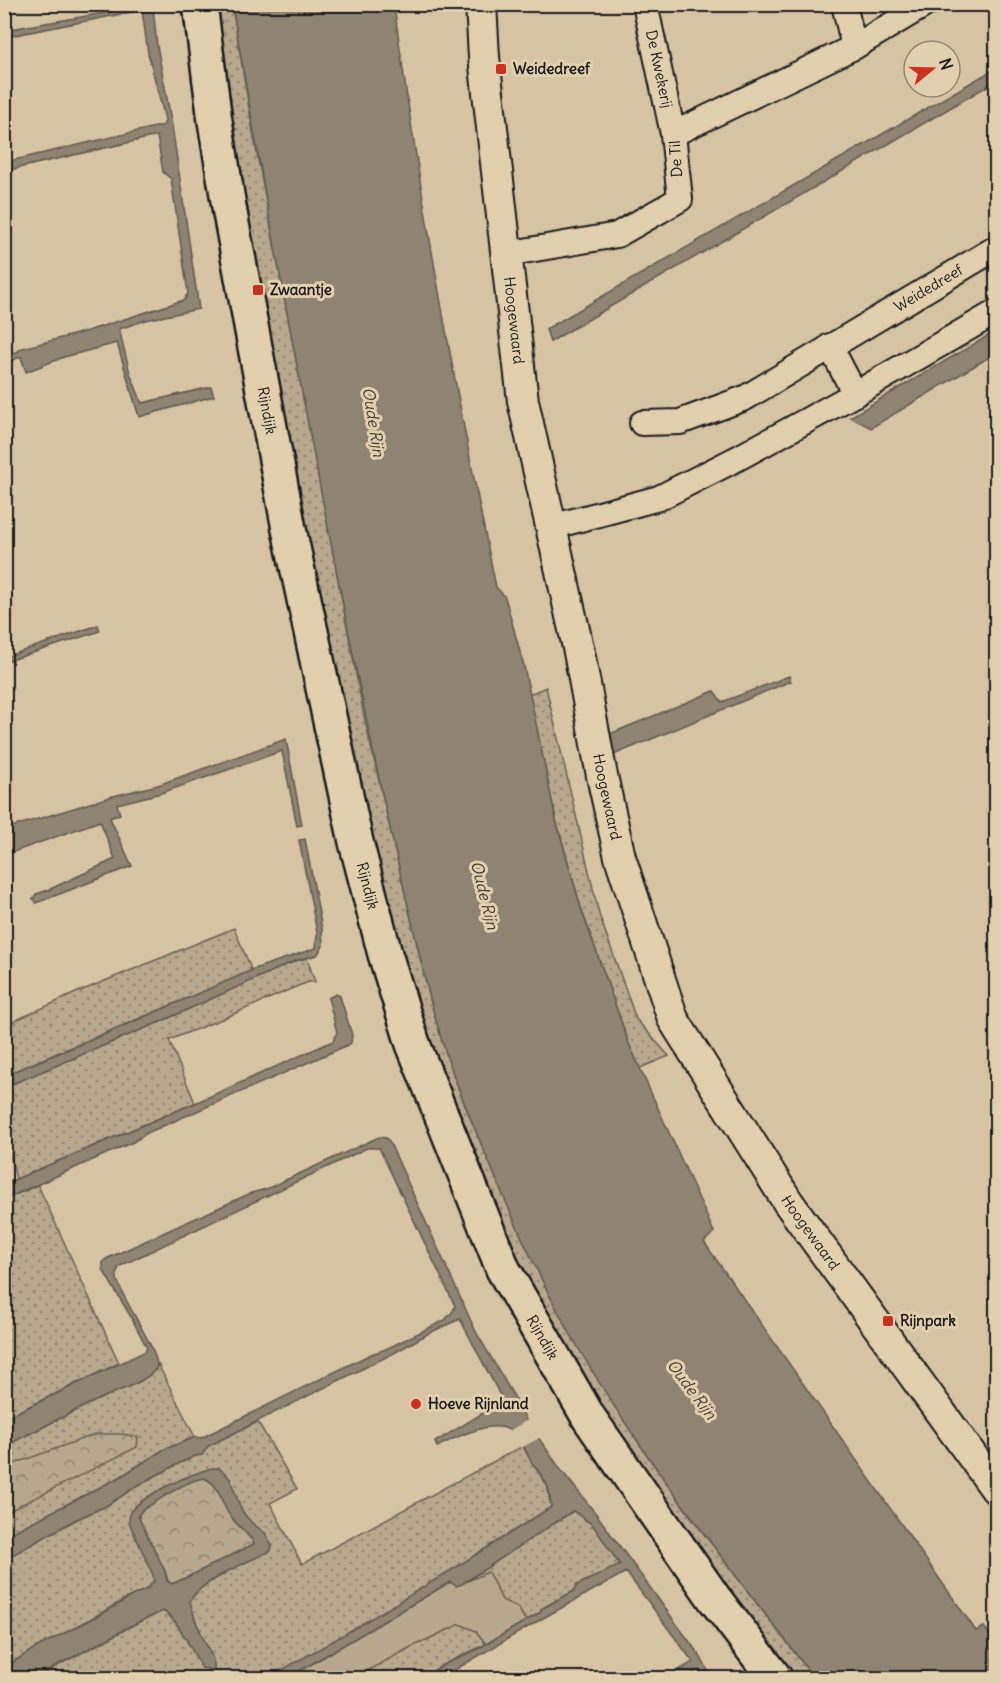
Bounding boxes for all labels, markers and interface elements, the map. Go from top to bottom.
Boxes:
street label: De Kwekerij [642,28,677,110]
north arrow [902,39,962,99]
text: N [935,56,957,73]
place label: Weidedreef [513,59,591,78]
marker: Weidedreef [494,62,508,76]
street label: De Til [665,140,686,178]
street label: Weidedreef [890,259,967,316]
street label: Hoogewaard [500,275,529,365]
place label: Zwaantje [270,280,332,299]
marker: Zwaantje [251,283,265,297]
street label: Rijndijk [254,385,281,436]
water label: Oude Rijn [359,386,389,459]
street label: Hoogewaard [589,752,626,842]
water label: Oude Rijn [467,859,503,932]
street label: Rijndijk [353,860,383,912]
street label: Hoogewaard [777,1192,844,1274]
place label: Rijnpark [900,1311,956,1331]
street label: Rijndijk [523,1312,563,1363]
marker: Rijnpark [881,1314,895,1328]
water label: Oude Rijn [663,1355,721,1424]
place label: Hoeve Rijnland [428,1394,529,1413]
marker: Hoeve Rijnland [409,1397,423,1411]

